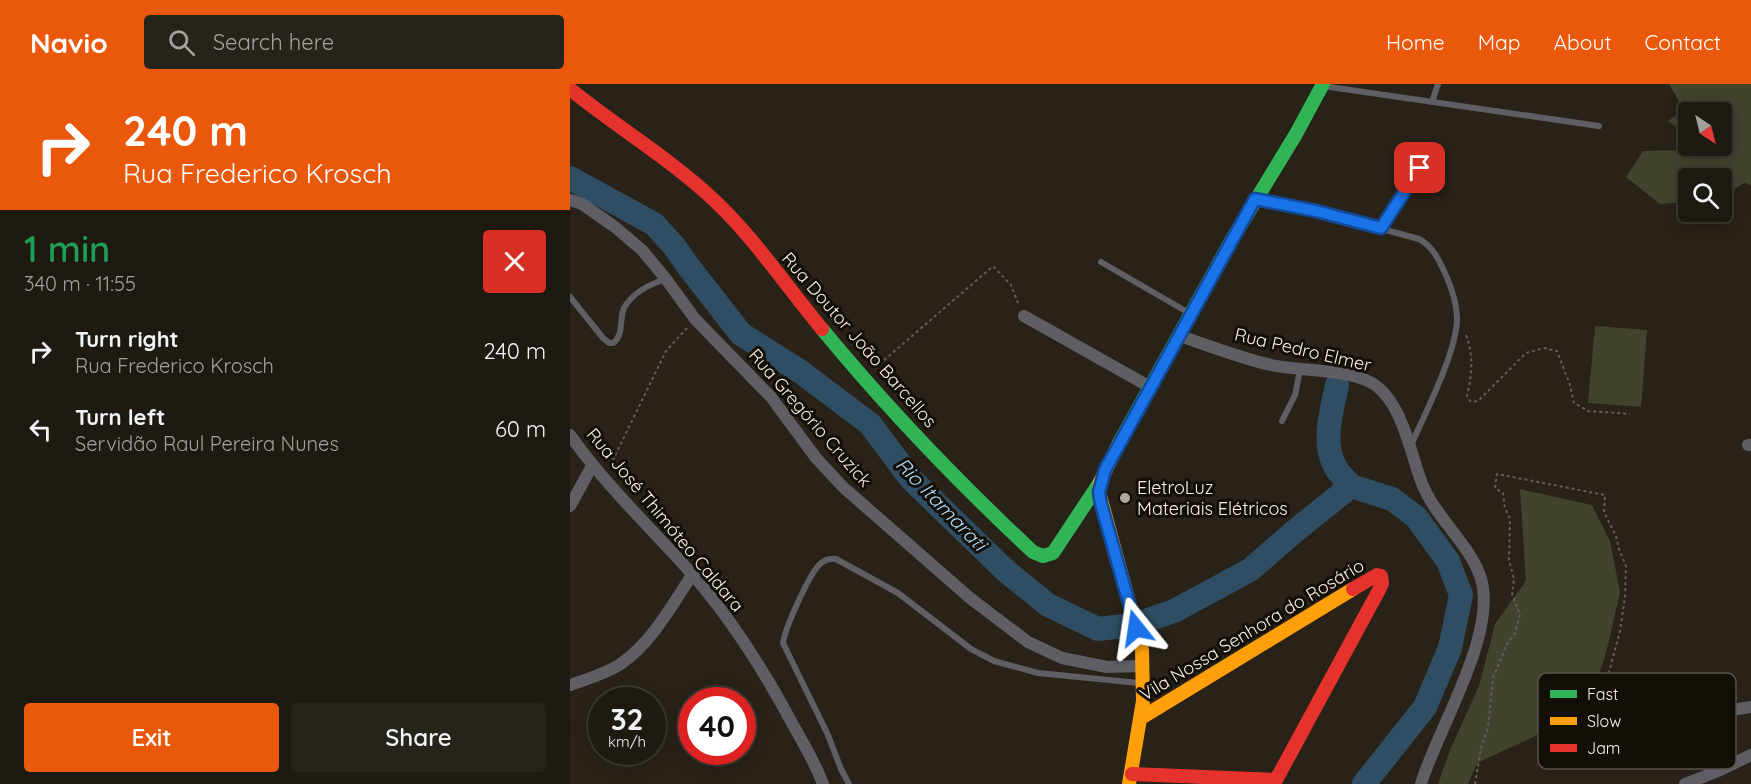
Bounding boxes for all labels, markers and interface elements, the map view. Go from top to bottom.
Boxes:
search box [144,15,564,69]
text: Navio [30,25,108,60]
icon: search [165,26,198,59]
text: Search here [213,28,334,56]
text: Home [1386,29,1445,55]
text: Map [1478,29,1521,55]
text: About [1554,29,1612,55]
text: Contact [1645,29,1721,55]
north arrow [1678,102,1732,156]
map controls [1678,102,1732,222]
text: 240 m [123,104,248,157]
icon: right [24,108,102,186]
pin [1394,142,1445,193]
icon: arrive [1403,151,1436,184]
text: Rua Frederico Krosch [123,156,392,190]
button: search [1678,168,1732,222]
text: 1 min [24,226,110,271]
button: close [483,230,546,293]
street label: Rua Doutor João Barcellos [777,247,942,432]
text: 340 m · 11:55 [24,271,136,296]
street label: Rua Pedro Elmer [1232,323,1374,376]
text: Turn right [75,325,179,353]
icon: right [24,335,57,368]
text: 240 m [483,337,546,365]
street label: Rua Gregório Cruzick [744,344,877,492]
text: Rua Frederico Krosch [75,353,274,378]
text: Turn left [75,403,165,431]
icon: left [24,413,57,446]
text: 60 m [495,415,546,443]
street label: Rua José Thimóteo Caldara [582,423,749,616]
text: Servidão Raul Pereira Nunes [75,431,339,456]
water label: Rio Itamarati [891,452,994,557]
place label: EletroLuz Materiais Elétricos [1137,476,1288,520]
marker: EletroLuz Materiais Elétricos [1118,491,1132,505]
street label: Vila Nossa Senhora do Rosário [1135,553,1368,706]
position arrow [1104,596,1168,660]
legend [1538,673,1736,769]
text: Fast [1587,684,1618,704]
speed limit sign: 40 [678,687,756,765]
text: 32 [610,700,644,738]
button: Exit [24,703,279,772]
button: Share [291,703,546,772]
text: Slow [1587,711,1621,731]
text: km/h [608,732,646,751]
text: Jam [1587,738,1620,758]

